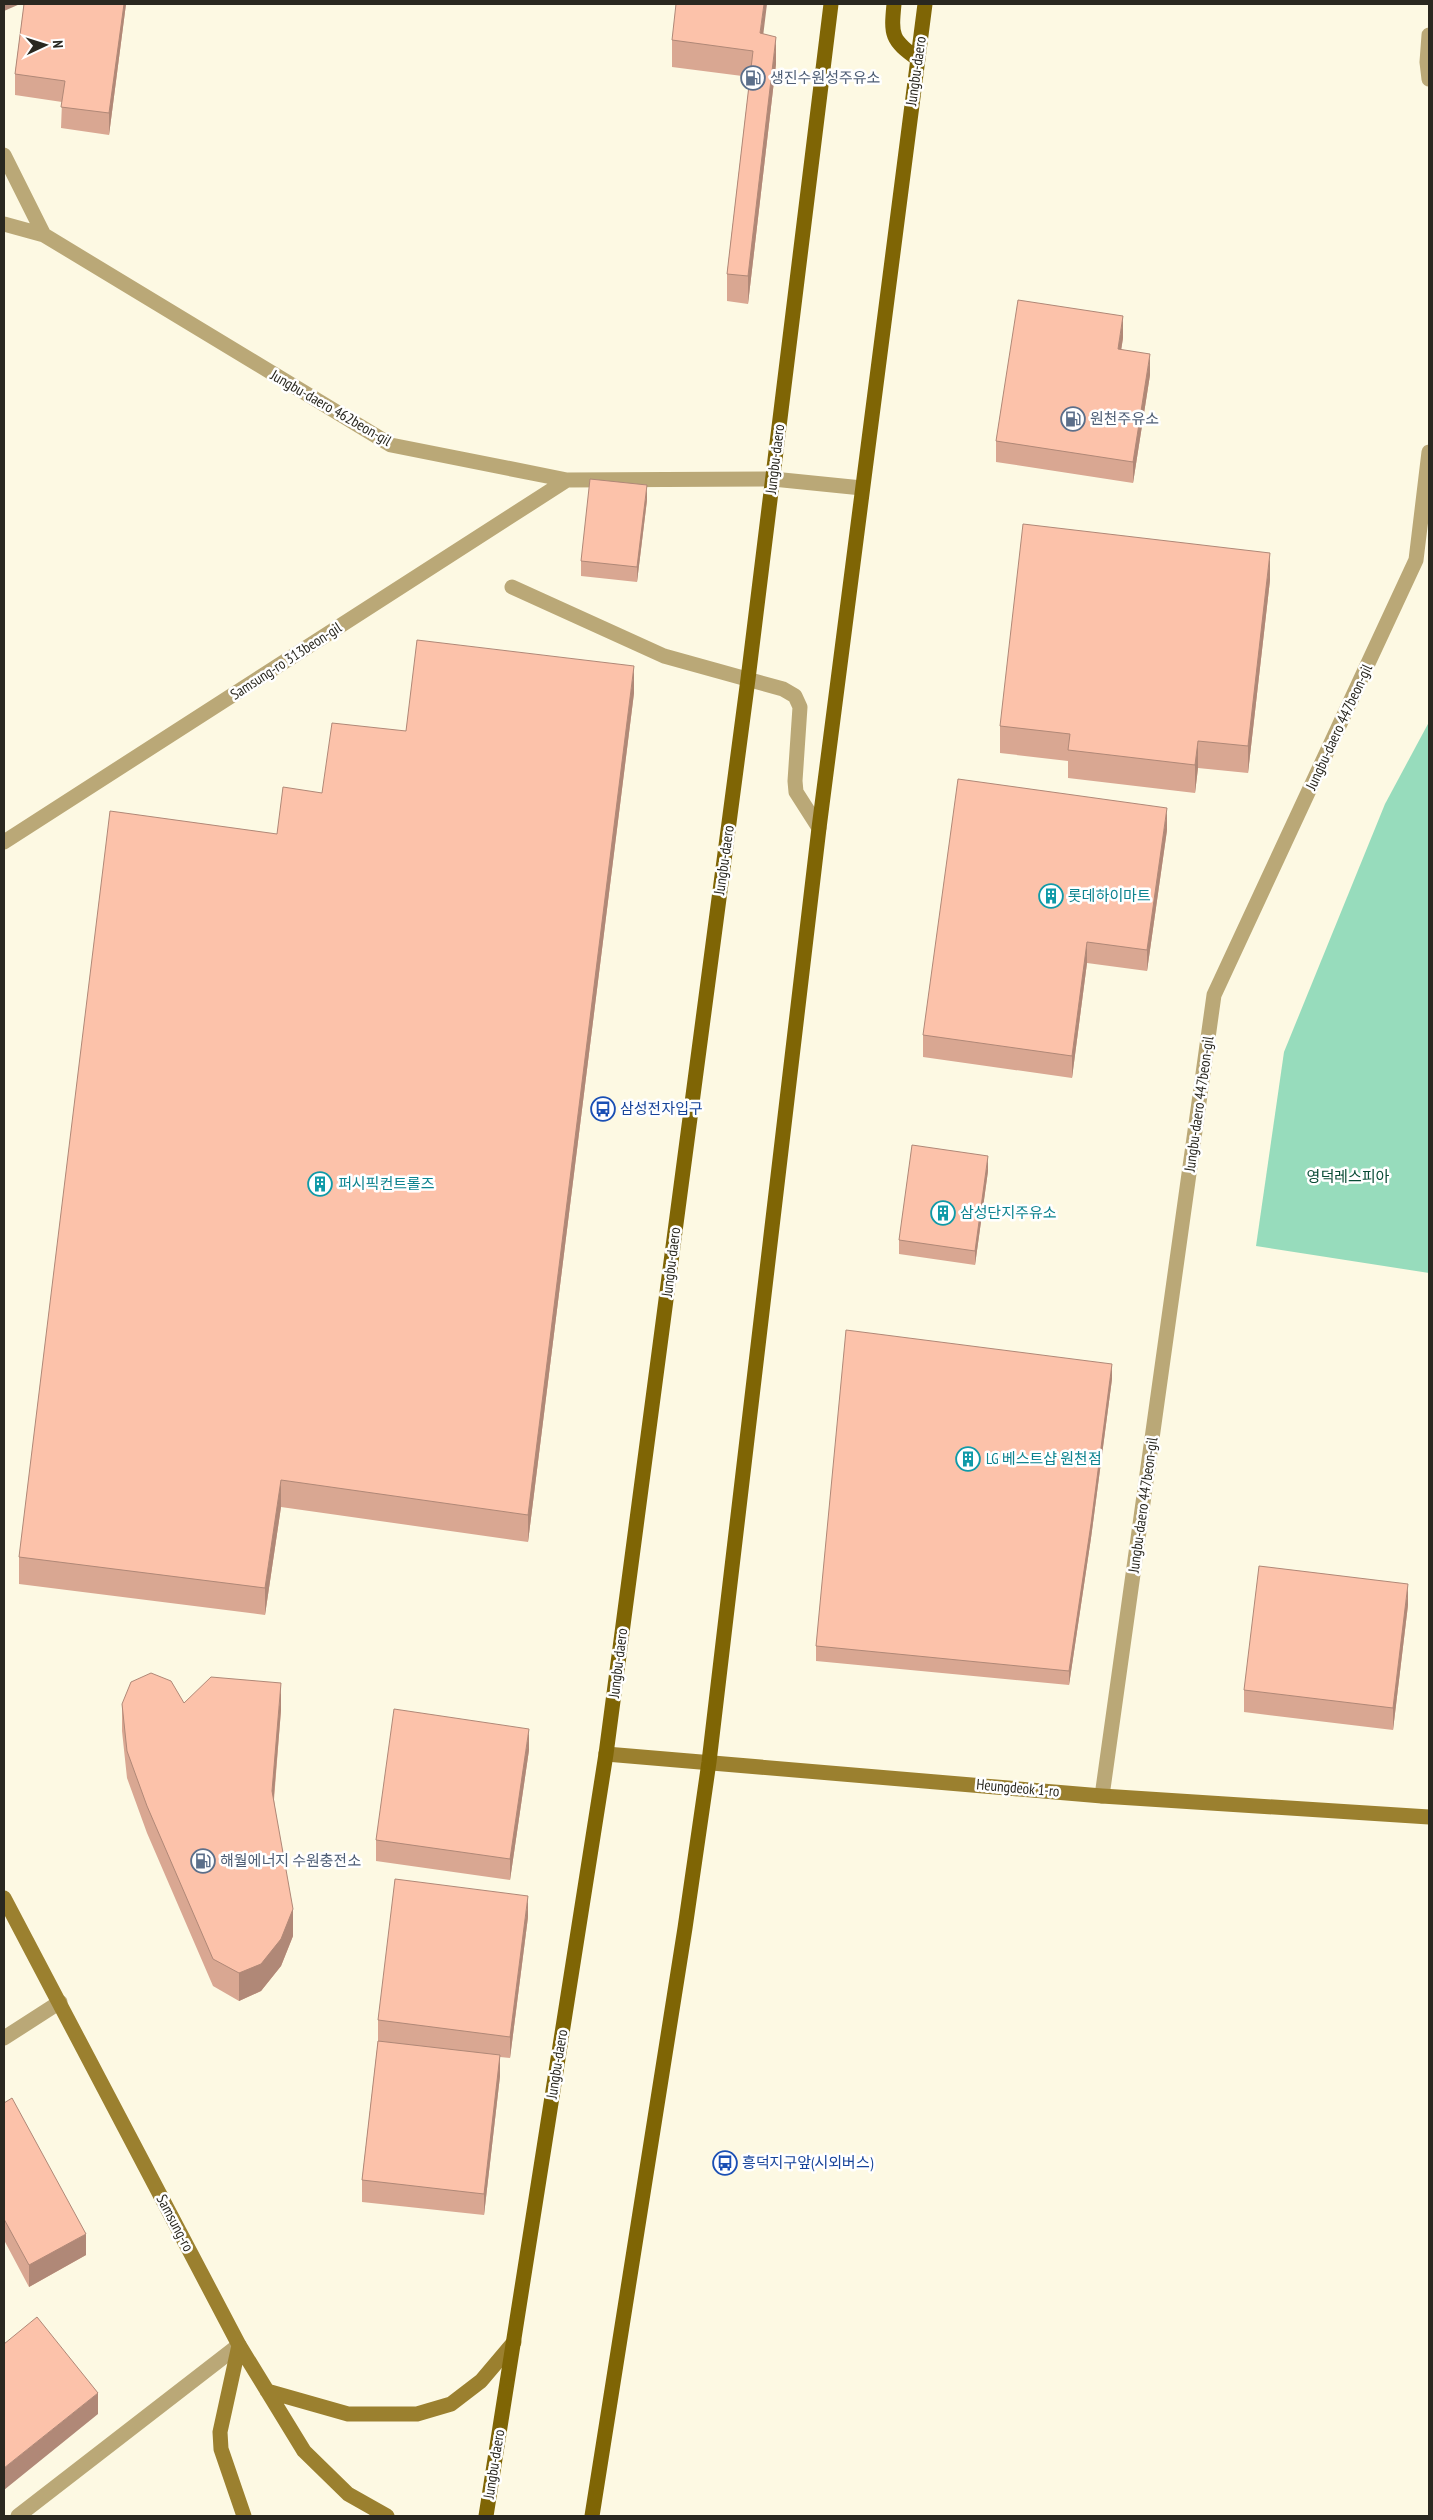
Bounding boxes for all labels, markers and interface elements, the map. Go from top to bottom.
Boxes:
north arrow [20,20,70,70]
street label: Jungbu-daero [901,35,930,108]
text: N [49,40,67,48]
fuel station icon: 생진수원성주유소 [740,65,766,91]
place label: 생진수원성주유소 [770,68,881,87]
street label: Jungbu-daero 462beon-gil [267,365,396,450]
fuel station icon: 원천주유소 [1060,406,1086,432]
place label: 원천주유소 [1090,409,1159,428]
street label: Jungbu-daero [761,423,788,496]
street label: Samsung-ro 313beon-gil [227,617,345,704]
street label: Jungbu-daero 447beon-gil [1301,660,1376,794]
street label: Jungbu-daero [709,824,738,897]
building icon: 롯데하이마트 [1038,883,1064,909]
place label: 롯데하이마트 [1068,886,1151,905]
street label: Jungbu-daero 447beon-gil [1179,1035,1217,1174]
bus stop icon: 삼성전자입구 [590,1096,616,1122]
place label: 삼성전자입구 [620,1099,703,1118]
park label: 영덕레스피아 [1307,1167,1390,1186]
building icon: 퍼시픽컨트롤즈 [307,1171,333,1197]
place label: 퍼시픽컨트롤즈 [338,1174,435,1193]
building icon: 삼성단지주유소 [930,1200,956,1226]
place label: 삼성단지주유소 [960,1203,1057,1222]
street label: Jungbu-daero [657,1226,684,1299]
street label: Jungbu-daero 447beon-gil [1123,1436,1161,1575]
building icon: LG 베스트샵 원천점 [955,1446,981,1472]
place label: LG 베스트샵 원천점 [986,1449,1102,1468]
street label: Jungbu-daero [604,1627,631,1700]
street label: Heungdeok 1-ro [976,1774,1060,1801]
fuel station icon: 해월에너지 수원충전소 [190,1848,216,1874]
place label: 해월에너지 수원충전소 [220,1851,361,1870]
street label: Jungbu-daero [542,2028,571,2101]
bus stop icon: 흥덕지구앞(시외버스) [712,2150,738,2176]
place label: 흥덕지구앞(시외버스) [742,2153,874,2172]
street label: Samsung-ro [153,2191,198,2255]
street label: Jungbu-daero [479,2428,508,2501]

